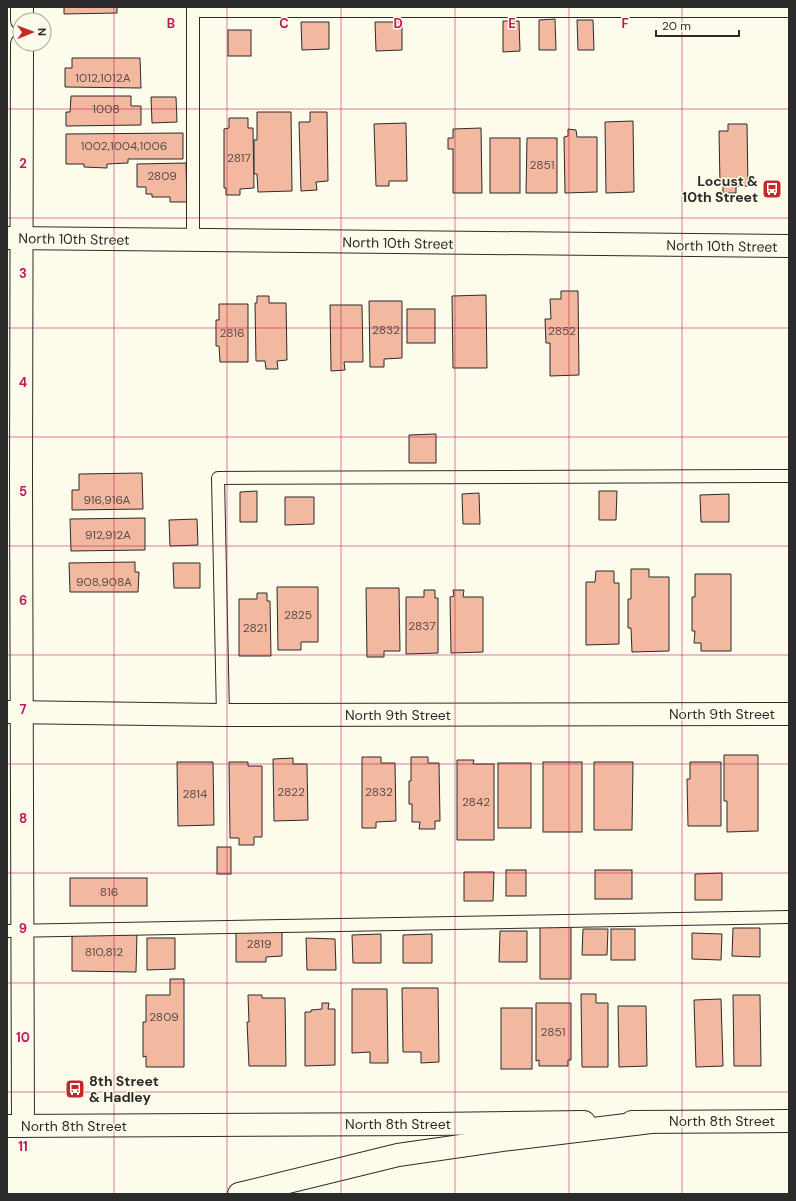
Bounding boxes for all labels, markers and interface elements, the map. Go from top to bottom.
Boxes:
north arrow [12,12,52,52]
scale bar [656,12,739,38]
text: B [167,15,175,32]
text: C [279,15,289,32]
text: D [393,15,403,32]
text: E [508,15,516,32]
text: F [621,15,629,32]
text: 20 m [662,18,691,34]
text: N [35,28,49,36]
house number: 1012,1012A [75,70,131,86]
house number: 1008 [92,101,120,117]
house number: 1002,1004,1006 [81,138,167,154]
house number: 2817 [227,150,251,166]
text: 2 [19,155,27,172]
house number: 2851 [529,157,555,173]
house number: 2809 [147,168,177,184]
place label: Locust & 10th Street [682,172,758,206]
bus stop icon: Locust & 10th Street [761,178,783,200]
street label: North 10th Street [18,229,130,249]
street label: North 10th Street [342,233,454,253]
street label: North 10th Street [666,236,778,256]
text: 3 [19,265,27,282]
house number: 2832 [372,322,400,338]
house number: 2852 [548,323,576,339]
house number: 2816 [219,325,245,341]
text: 4 [19,374,27,391]
text: 5 [19,483,27,500]
house number: 916,916A [84,492,130,508]
house number: 912,912A [85,527,131,543]
house number: 908,908A [76,574,132,590]
text: 6 [19,592,27,609]
house number: 2825 [284,607,312,623]
house number: 2837 [408,618,436,634]
house number: 2821 [243,620,267,636]
text: 7 [20,701,27,718]
street label: North 9th Street [669,705,775,723]
street label: North 9th Street [345,706,451,724]
house number: 2822 [277,784,305,800]
house number: 2832 [365,784,393,800]
house number: 2814 [183,786,207,802]
house number: 2842 [462,794,490,810]
text: 8 [19,810,27,827]
house number: 816 [100,884,118,900]
text: 9 [19,920,27,937]
house number: 2819 [246,936,272,952]
house number: 810,812 [85,944,123,960]
house number: 2809 [149,1009,179,1025]
house number: 2851 [540,1024,566,1040]
text: 10 [16,1029,30,1046]
place label: 8th Street & Hadley [89,1072,159,1106]
bus stop icon: 8th Street & Hadley [64,1078,86,1100]
street label: North 8th Street [669,1112,775,1130]
street label: North 8th Street [345,1115,451,1133]
street label: North 8th Street [21,1117,127,1135]
text: 11 [18,1138,28,1155]

